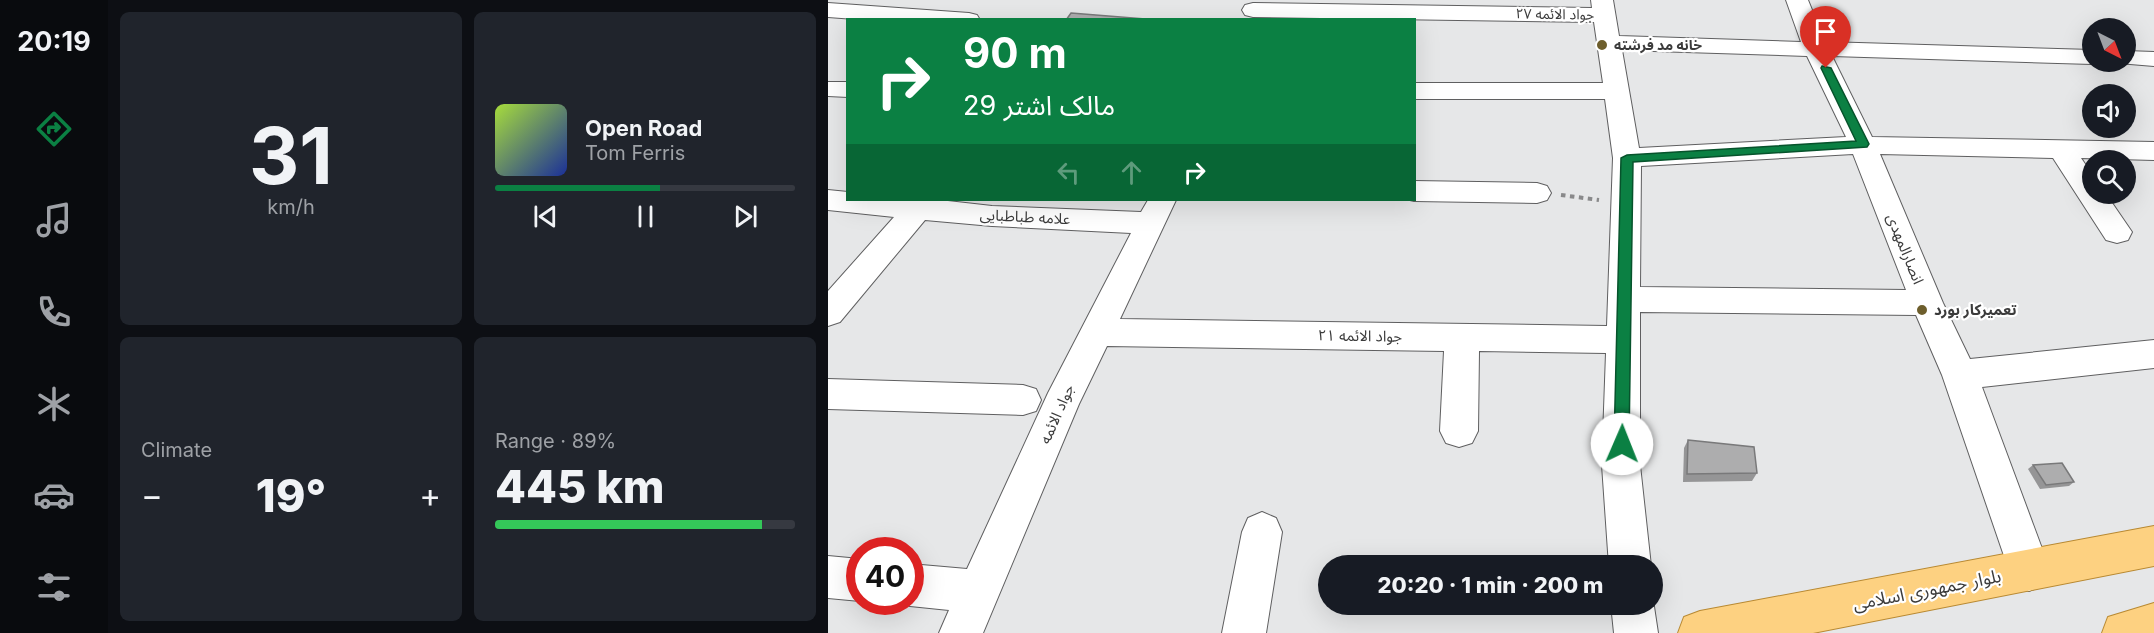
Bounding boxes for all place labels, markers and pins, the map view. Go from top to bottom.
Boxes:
pin [1800,6,1851,68]
place label: خانه مد فرشته [1614,36,1702,54]
marker: خانه مد فرشته [1595,38,1609,52]
place label: تعمیرکار بورد [1934,300,2017,319]
marker: تعمیرکار بورد [1915,303,1929,317]

